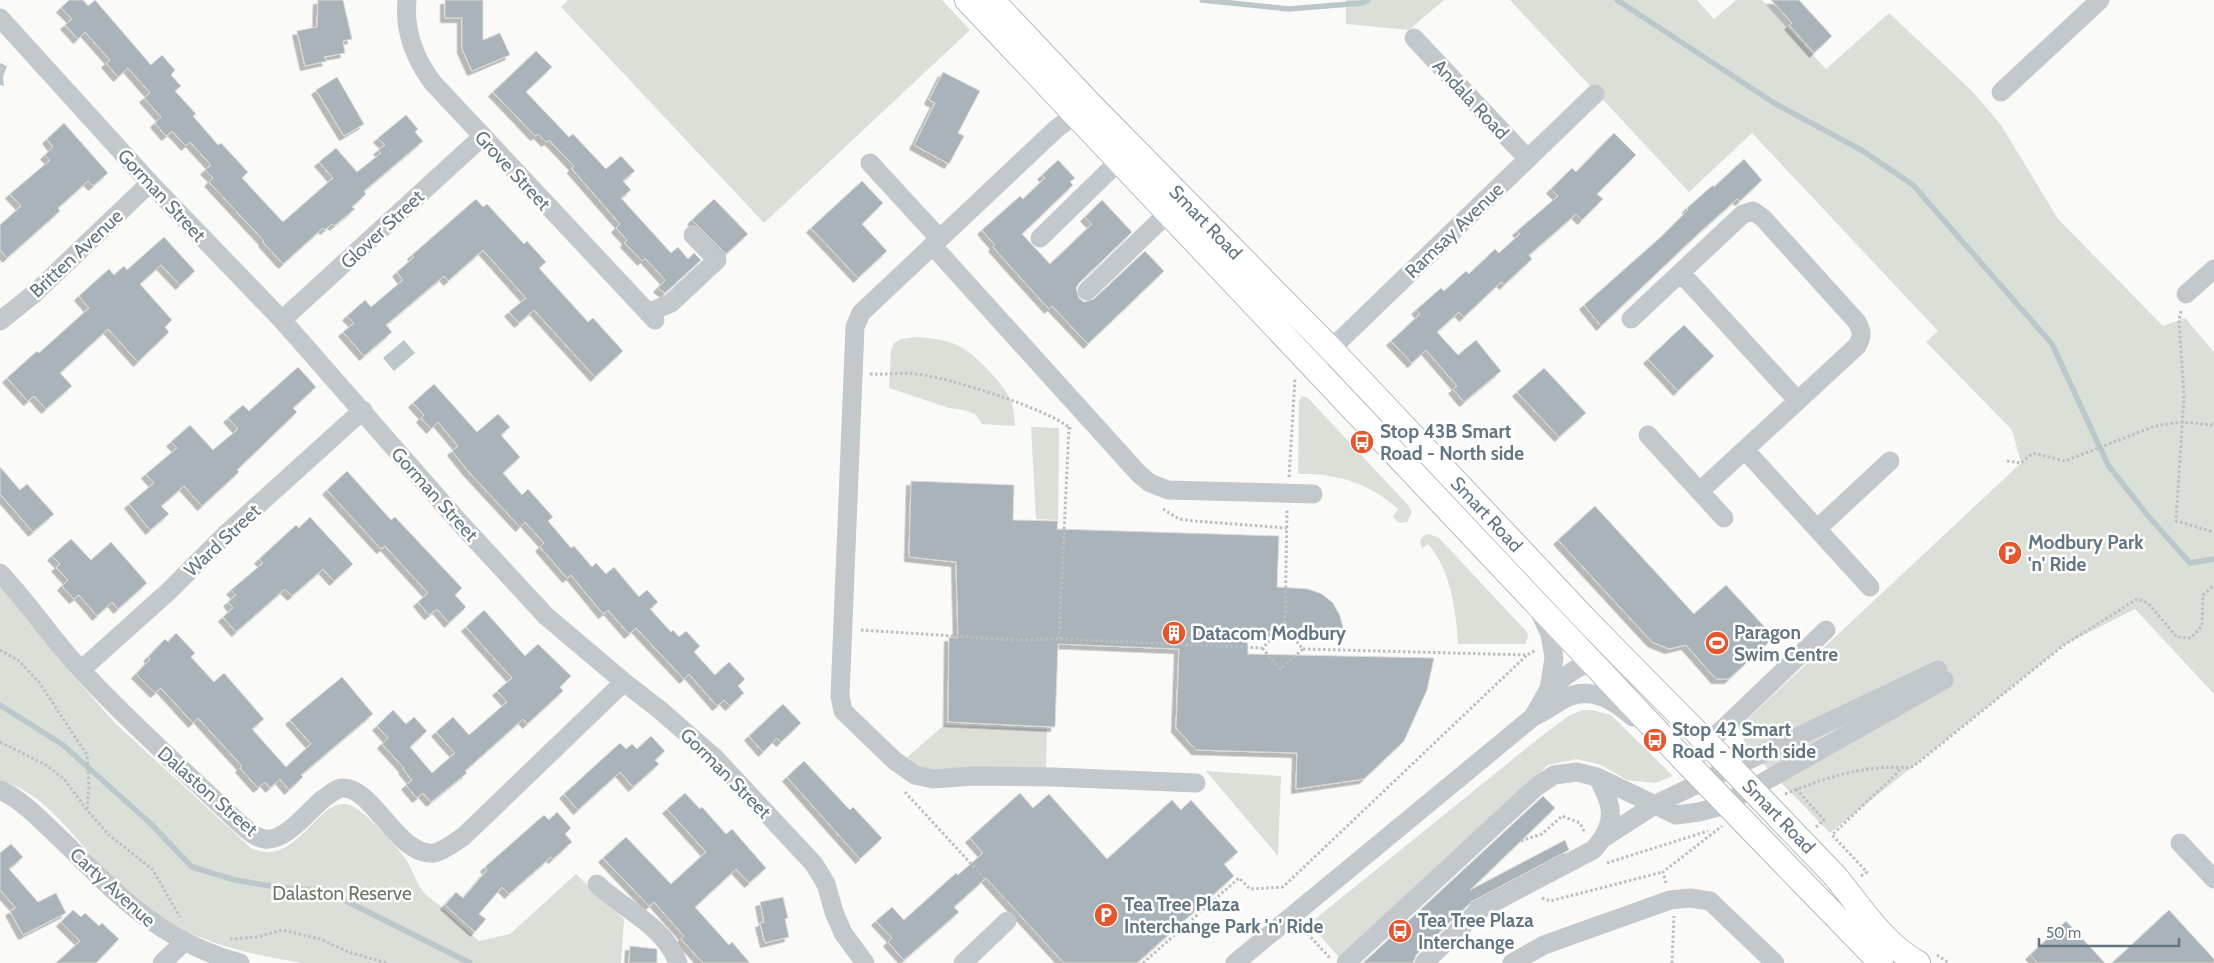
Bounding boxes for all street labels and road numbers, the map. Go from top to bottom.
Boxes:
street label: Andala Road [1428,55,1514,144]
street label: Grove Street [470,126,556,215]
street label: Gorman Street [113,144,211,247]
street label: Ramsay Avenue [1400,177,1509,283]
street label: Smart Road [1164,180,1247,264]
street label: Glover Street [336,185,429,274]
street label: Britten Avenue [25,204,128,302]
street label: Gorman Street [386,443,483,547]
street label: Smart Road [1446,472,1527,557]
street label: Ward Street [179,499,266,581]
street label: Gorman Street [676,723,776,824]
street label: Dalaston Street [153,742,263,841]
street label: Smart Road [1737,774,1820,858]
street label: Carty Avenue [65,843,160,932]

